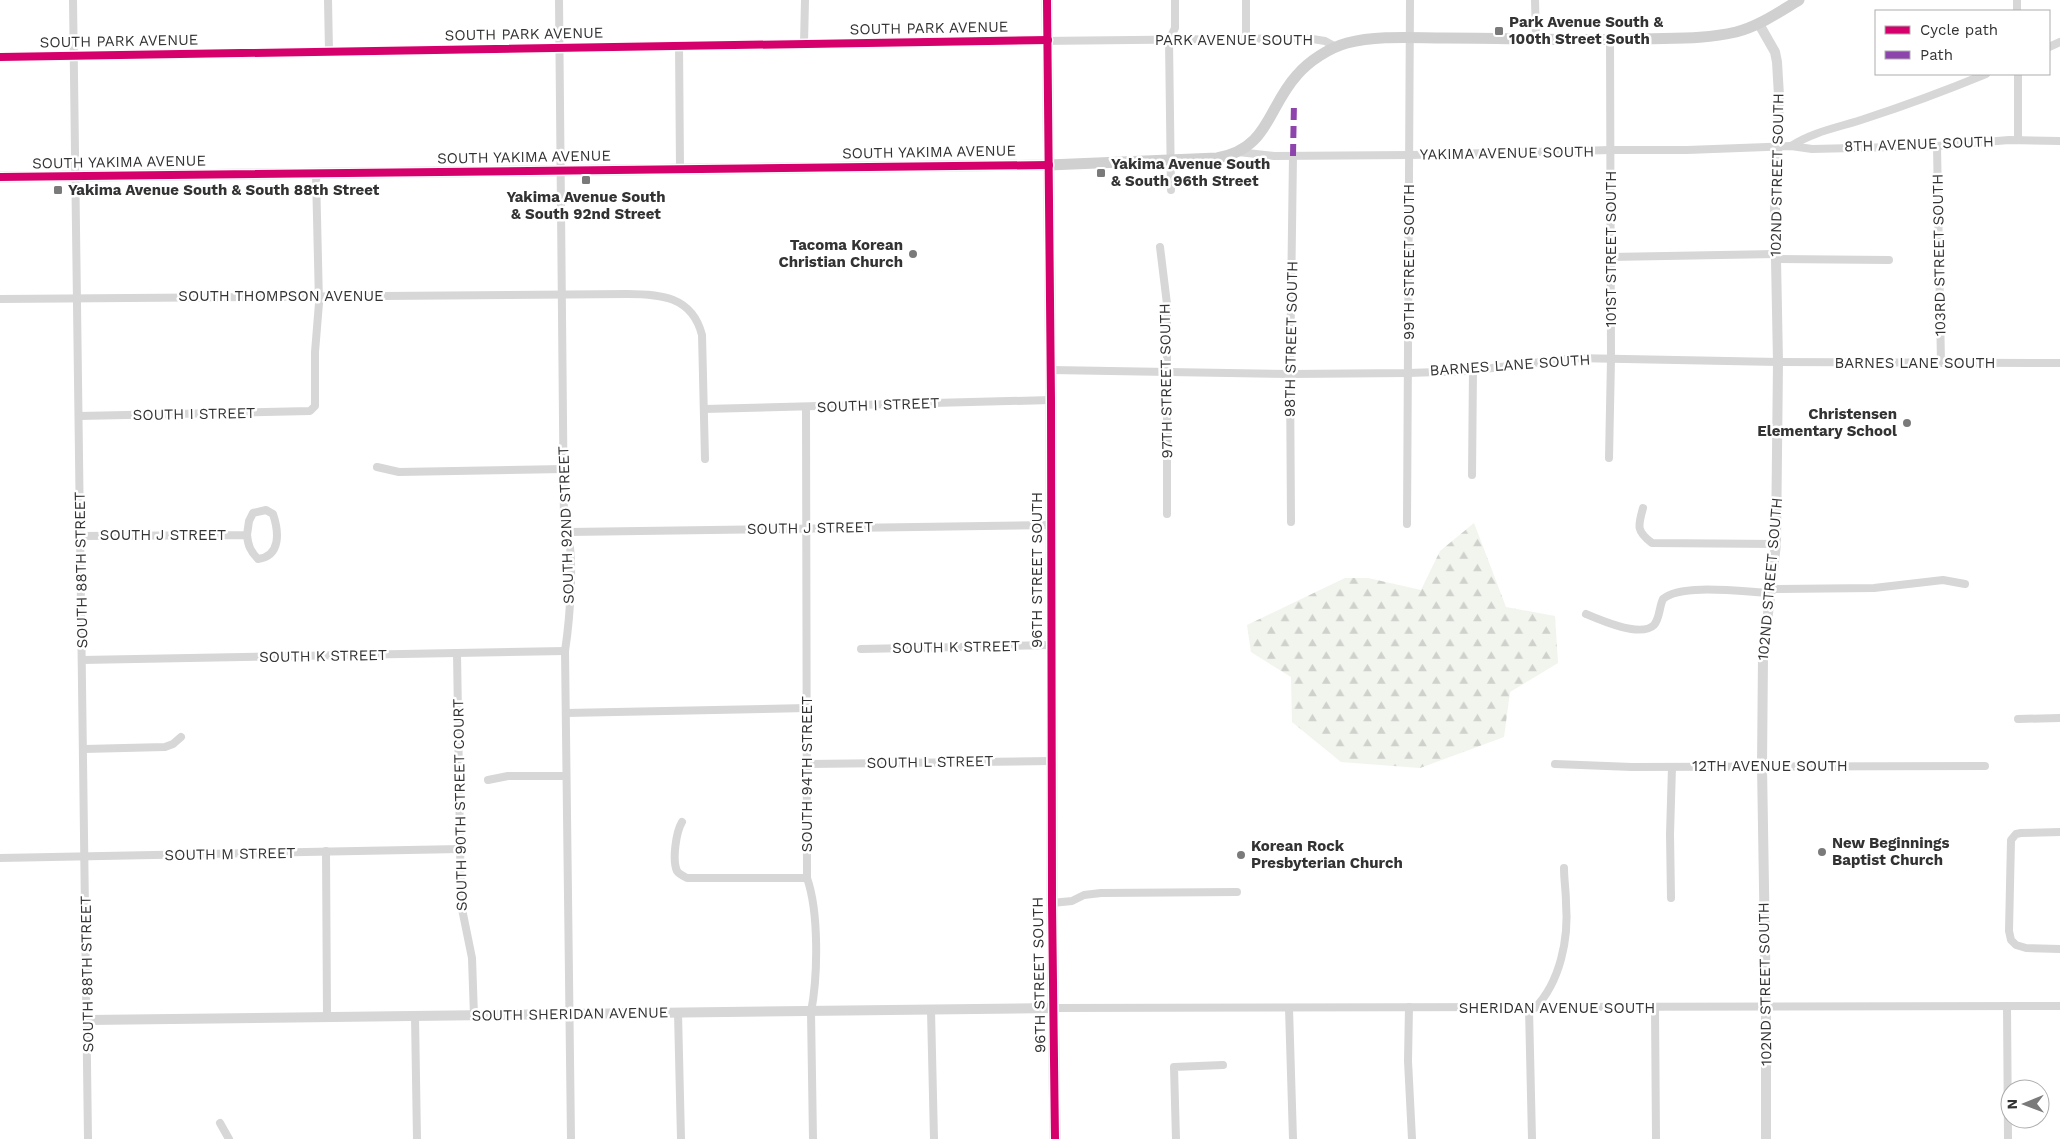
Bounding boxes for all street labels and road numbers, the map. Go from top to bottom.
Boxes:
street label: SOUTH PARK AVENUE [850,18,1008,38]
street label: SOUTH PARK AVENUE [445,24,603,44]
street label: SOUTH PARK AVENUE [40,31,198,51]
street label: PARK AVENUE SOUTH [1155,31,1313,49]
street label: 102ND STREET SOUTH [1767,93,1787,257]
street label: 8TH AVENUE SOUTH [1844,132,1994,156]
street label: SOUTH YAKIMA AVENUE [842,141,1016,163]
street label: YAKIMA AVENUE SOUTH [1420,142,1594,164]
street label: SOUTH YAKIMA AVENUE [437,146,611,168]
street label: SOUTH YAKIMA AVENUE [32,151,206,173]
street label: 101ST STREET SOUTH [1602,171,1620,327]
street label: 103RD STREET SOUTH [1929,174,1949,336]
street label: 99TH STREET SOUTH [1400,184,1418,340]
street label: 98TH STREET SOUTH [1281,261,1301,417]
street label: SOUTH THOMPSON AVENUE [178,287,384,305]
street label: 97TH STREET SOUTH [1156,303,1176,459]
street label: BARNES LANE SOUTH [1429,350,1591,380]
street label: BARNES LANE SOUTH [1835,354,1995,372]
street label: SOUTH I STREET [816,394,940,416]
street label: SOUTH I STREET [133,404,255,424]
street label: SOUTH 92ND STREET [554,446,578,604]
street label: SOUTH 88TH STREET [71,491,91,649]
street label: 96TH STREET SOUTH [1028,492,1046,648]
street label: 102ND STREET SOUTH [1754,497,1786,661]
street label: SOUTH J STREET [747,518,873,538]
street label: SOUTH J STREET [100,526,226,544]
street label: SOUTH K STREET [892,637,1020,657]
street label: SOUTH K STREET [259,646,387,666]
street label: SOUTH 94TH STREET [798,696,816,852]
street label: SOUTH 90TH STREET COURT [449,699,471,911]
street label: SOUTH L STREET [866,752,994,772]
street label: 12TH AVENUE SOUTH [1692,757,1848,775]
street label: SOUTH M STREET [164,844,296,864]
street label: SOUTH 88TH STREET [77,895,97,1053]
street label: 96TH STREET SOUTH [1029,897,1049,1053]
street label: 102ND STREET SOUTH [1755,902,1775,1066]
street label: SHERIDAN AVENUE SOUTH [1459,999,1655,1017]
street label: SOUTH SHERIDAN AVENUE [472,1003,668,1025]

